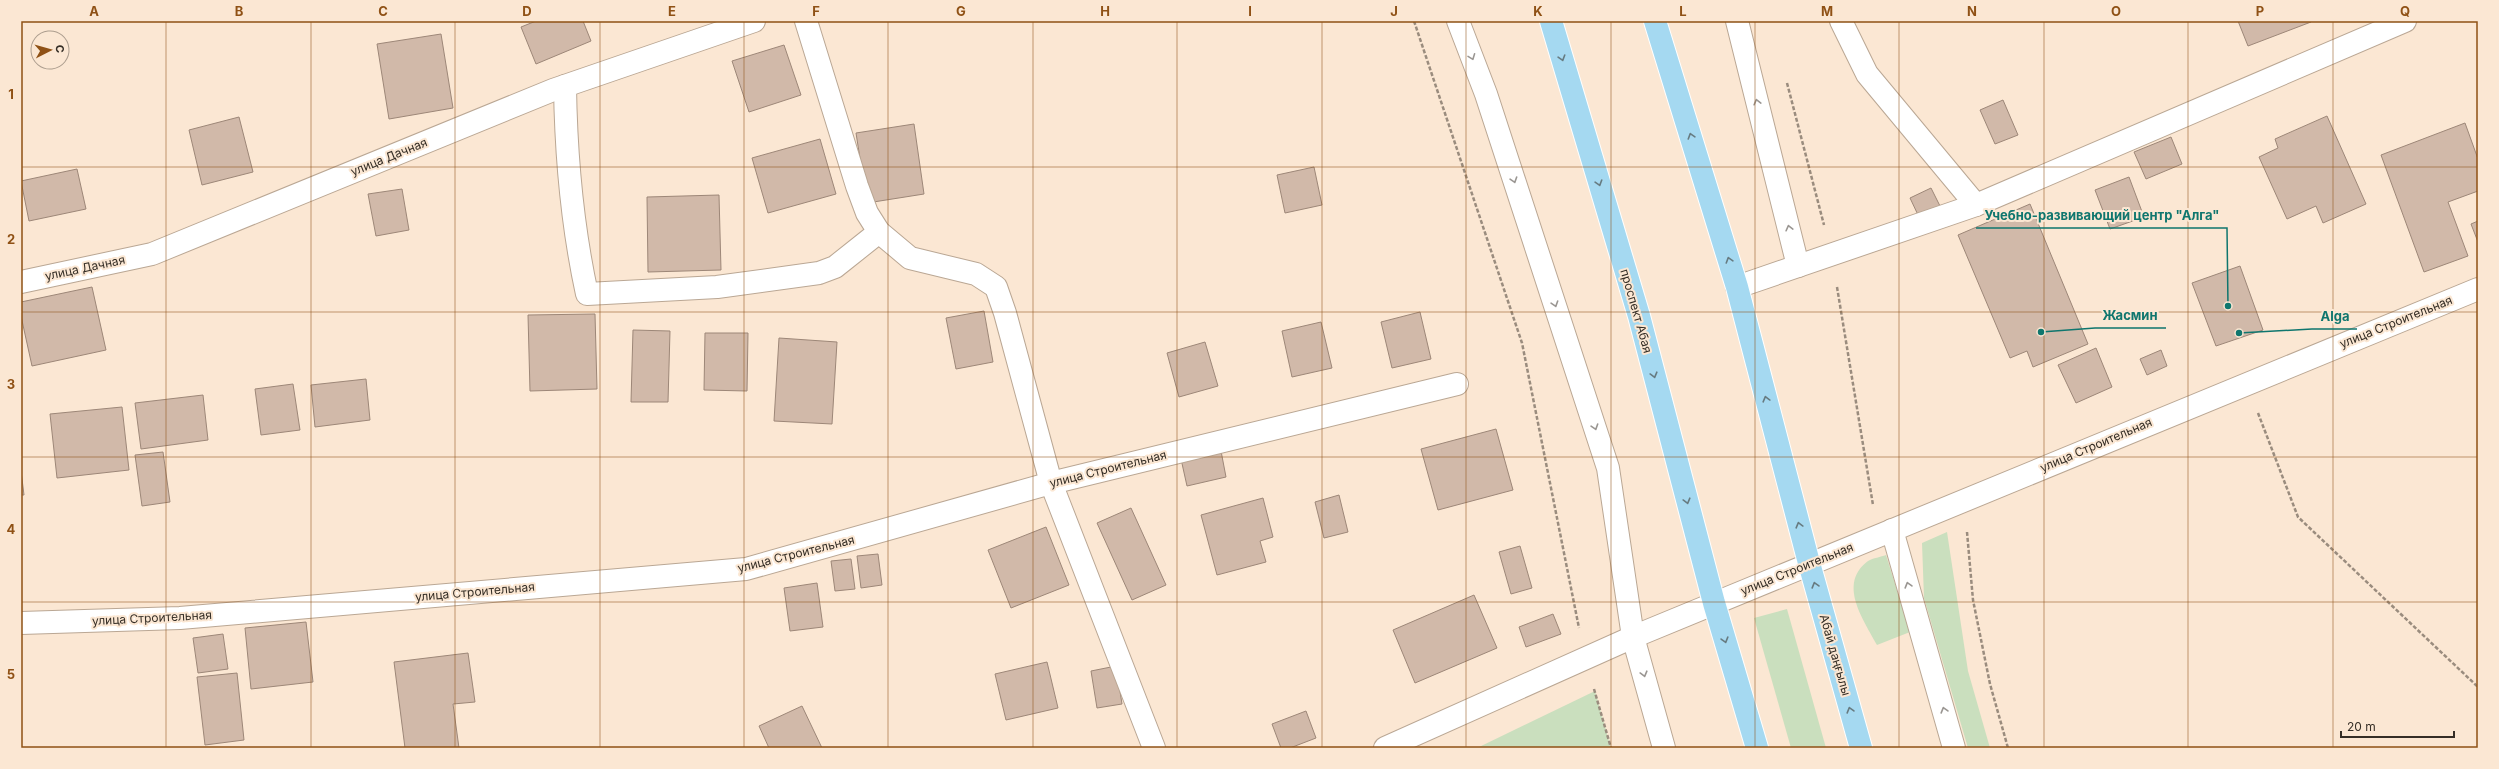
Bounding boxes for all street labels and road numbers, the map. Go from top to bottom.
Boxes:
street label: улица Дачная [348,134,429,179]
street label: улица Дачная [43,252,126,283]
street label: проспект Абая [1617,267,1656,355]
street label: улица Строительная [2337,292,2454,351]
street label: улица Строительная [2038,414,2154,475]
street label: улица Строительная [1048,447,1168,490]
street label: улица Строительная [736,532,856,575]
street label: улица Строительная [1738,539,1855,598]
street label: улица Строительная [414,579,535,604]
street label: улица Строительная [92,607,212,628]
street label: Абай даңғылы [1817,612,1854,697]

